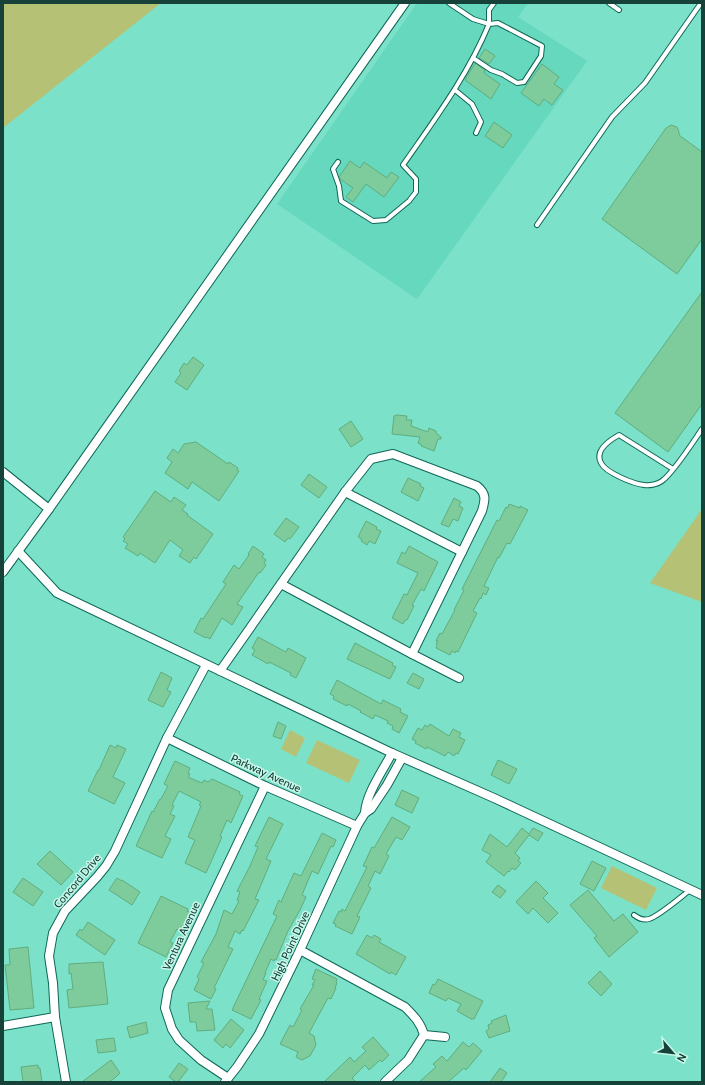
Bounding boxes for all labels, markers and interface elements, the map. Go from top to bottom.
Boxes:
street label: Parkway Avenue [229,751,304,795]
street label: Concord Drive [50,851,104,911]
street label: Ventura Avenue [159,900,203,972]
street label: High Point Drive [268,909,312,983]
north arrow [653,1033,693,1073]
text: N [674,1051,690,1064]

